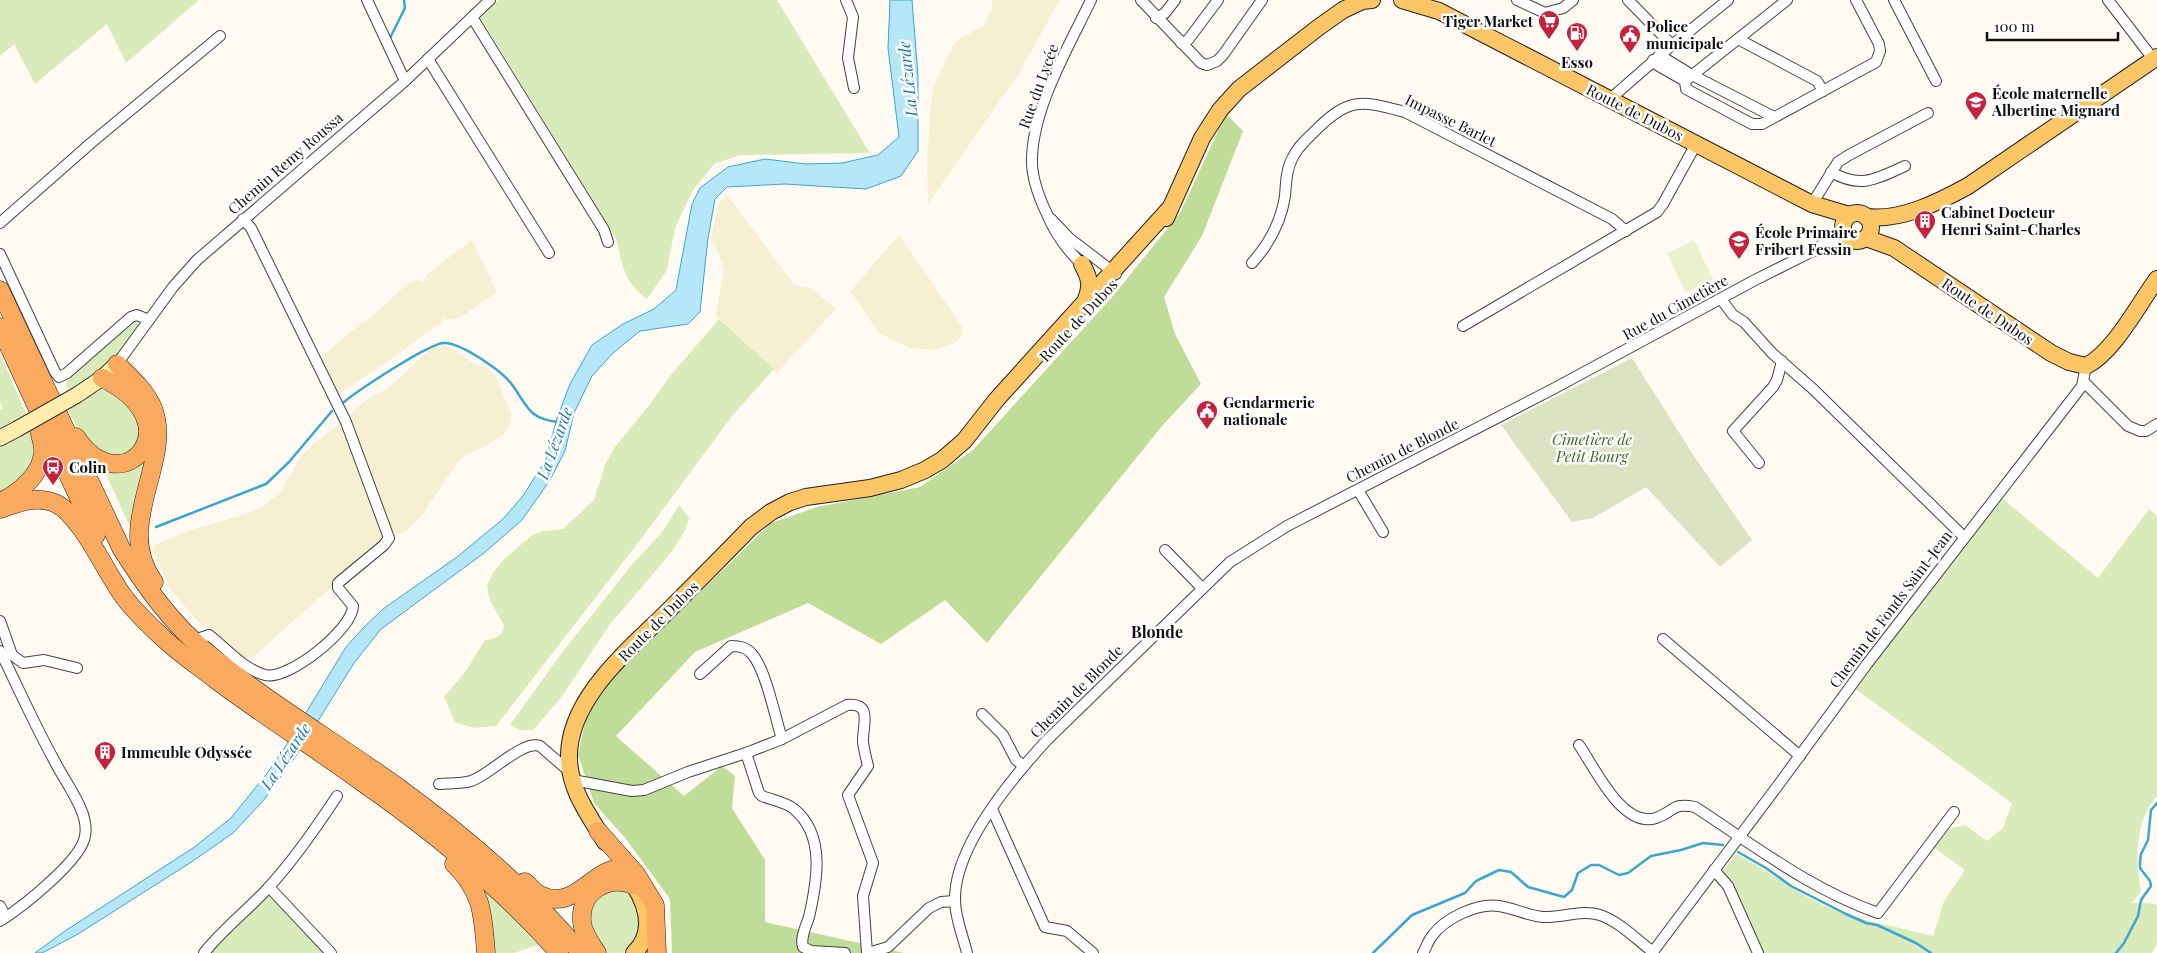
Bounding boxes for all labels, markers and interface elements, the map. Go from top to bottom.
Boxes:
supermarket icon: Tiger Market [1537,9,1561,40]
scale bar [1987,10,2118,42]
place label: Tiger Market [1443,11,1534,31]
place label: Police municipale [1646,16,1724,53]
text: 100 m [1994,16,2035,36]
fuel station icon: Esso [1565,21,1589,52]
public building icon: Police municipale [1618,23,1642,54]
water label: La Lézarde [893,40,921,119]
street label: Rue du Lycée [1013,41,1063,131]
place label: Esso [1561,52,1593,72]
street label: Route de Dubos [1583,79,1687,145]
place label: École maternelle Albertine Mignard [1991,83,2120,120]
street label: Impasse Barlet [1402,89,1501,151]
school or university icon: École maternelle Albertine Mignard [1964,90,1988,121]
street label: Chemin Remy Roussa [223,107,347,218]
place label: Cabinet Docteur Henri Saint-Charles [1941,202,2081,239]
building icon: Cabinet Docteur Henri Saint-Charles [1913,209,1937,240]
place label: École Primaire Fribert Fessin [1755,222,1858,259]
school or university icon: École Primaire Fribert Fessin [1727,229,1751,260]
street label: Rue du Cimetière [1619,270,1731,344]
street label: Route de Dubos [1938,273,2038,349]
street label: Route de Dubos [1034,274,1122,366]
place label: Gendarmerie nationale [1223,392,1315,429]
public building icon: Gendarmerie nationale [1195,399,1219,430]
water label: La Lézarde [531,404,577,483]
street label: Chemin de Blonde [1342,413,1462,487]
park label: Cimetière de Petit Bourg [1552,429,1633,466]
bus stop icon: Colin [41,455,65,486]
place label: Colin [69,457,107,477]
street label: Chemin de Fonds Saint-Jean [1824,526,1956,692]
street label: Route de Dubos [613,576,703,666]
district label: Blonde [1131,621,1183,642]
street label: Chemin de Blonde [1025,640,1127,742]
water label: La Lézarde [255,719,315,794]
building icon: Immeuble Odyssée [93,740,117,771]
place label: Immeuble Odyssée [121,742,253,762]

